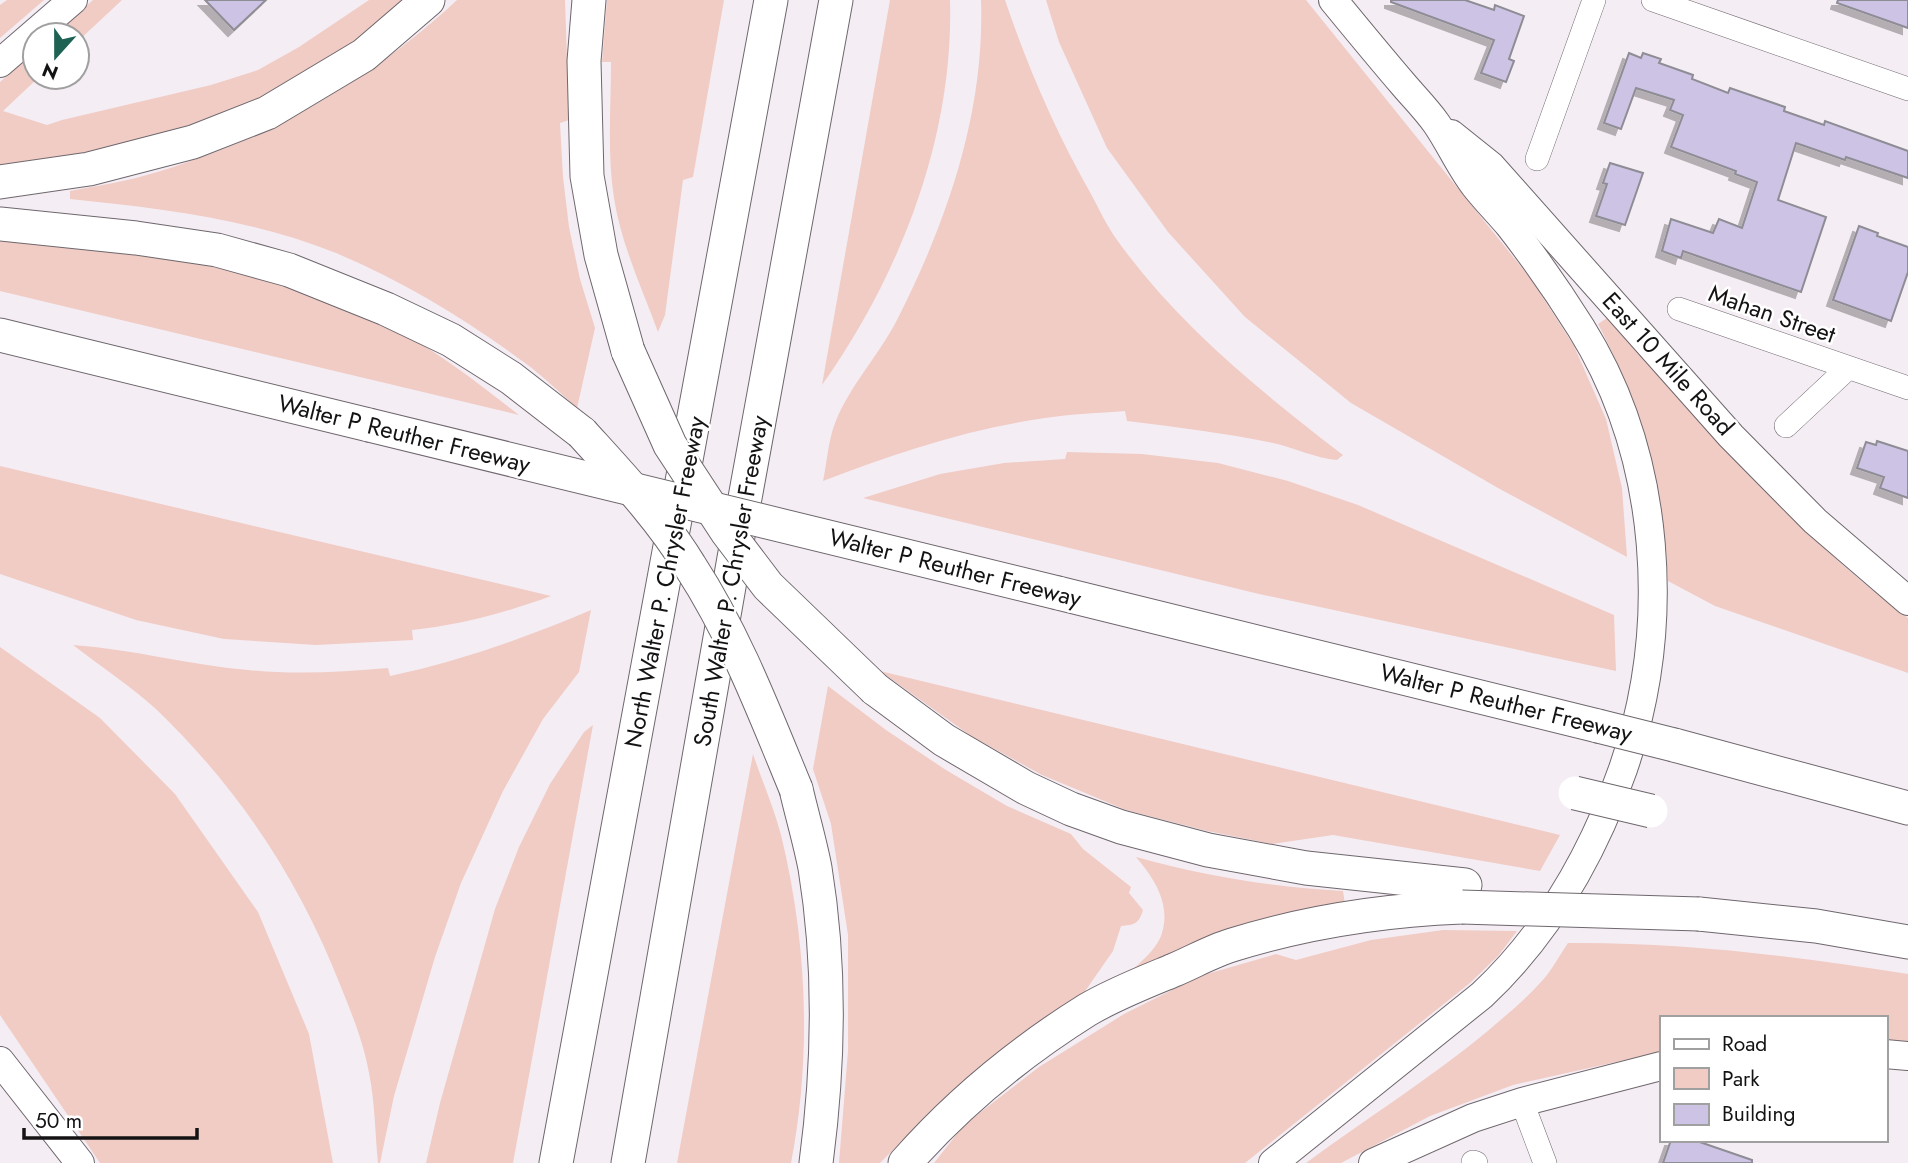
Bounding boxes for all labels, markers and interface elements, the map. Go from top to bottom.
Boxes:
north arrow [21,21,91,91]
text: N [38,56,62,87]
street label: Mahan Street [1704,275,1841,352]
street label: East 10 Mile Road [1594,284,1742,443]
street label: Walter P Reuther Freeway [274,385,534,482]
street label: South Walter P. Chrysler Freeway [684,412,777,749]
street label: North Walter P. Chrysler Freeway [615,413,714,751]
street label: Walter P Reuther Freeway [825,519,1085,616]
street label: Walter P Reuther Freeway [1376,654,1636,751]
legend [1660,1016,1887,1142]
text: Road [1722,1029,1767,1059]
text: Park [1722,1064,1760,1094]
scale bar [24,1096,198,1140]
text: Building [1722,1099,1795,1129]
text: 50 m [35,1106,82,1136]

